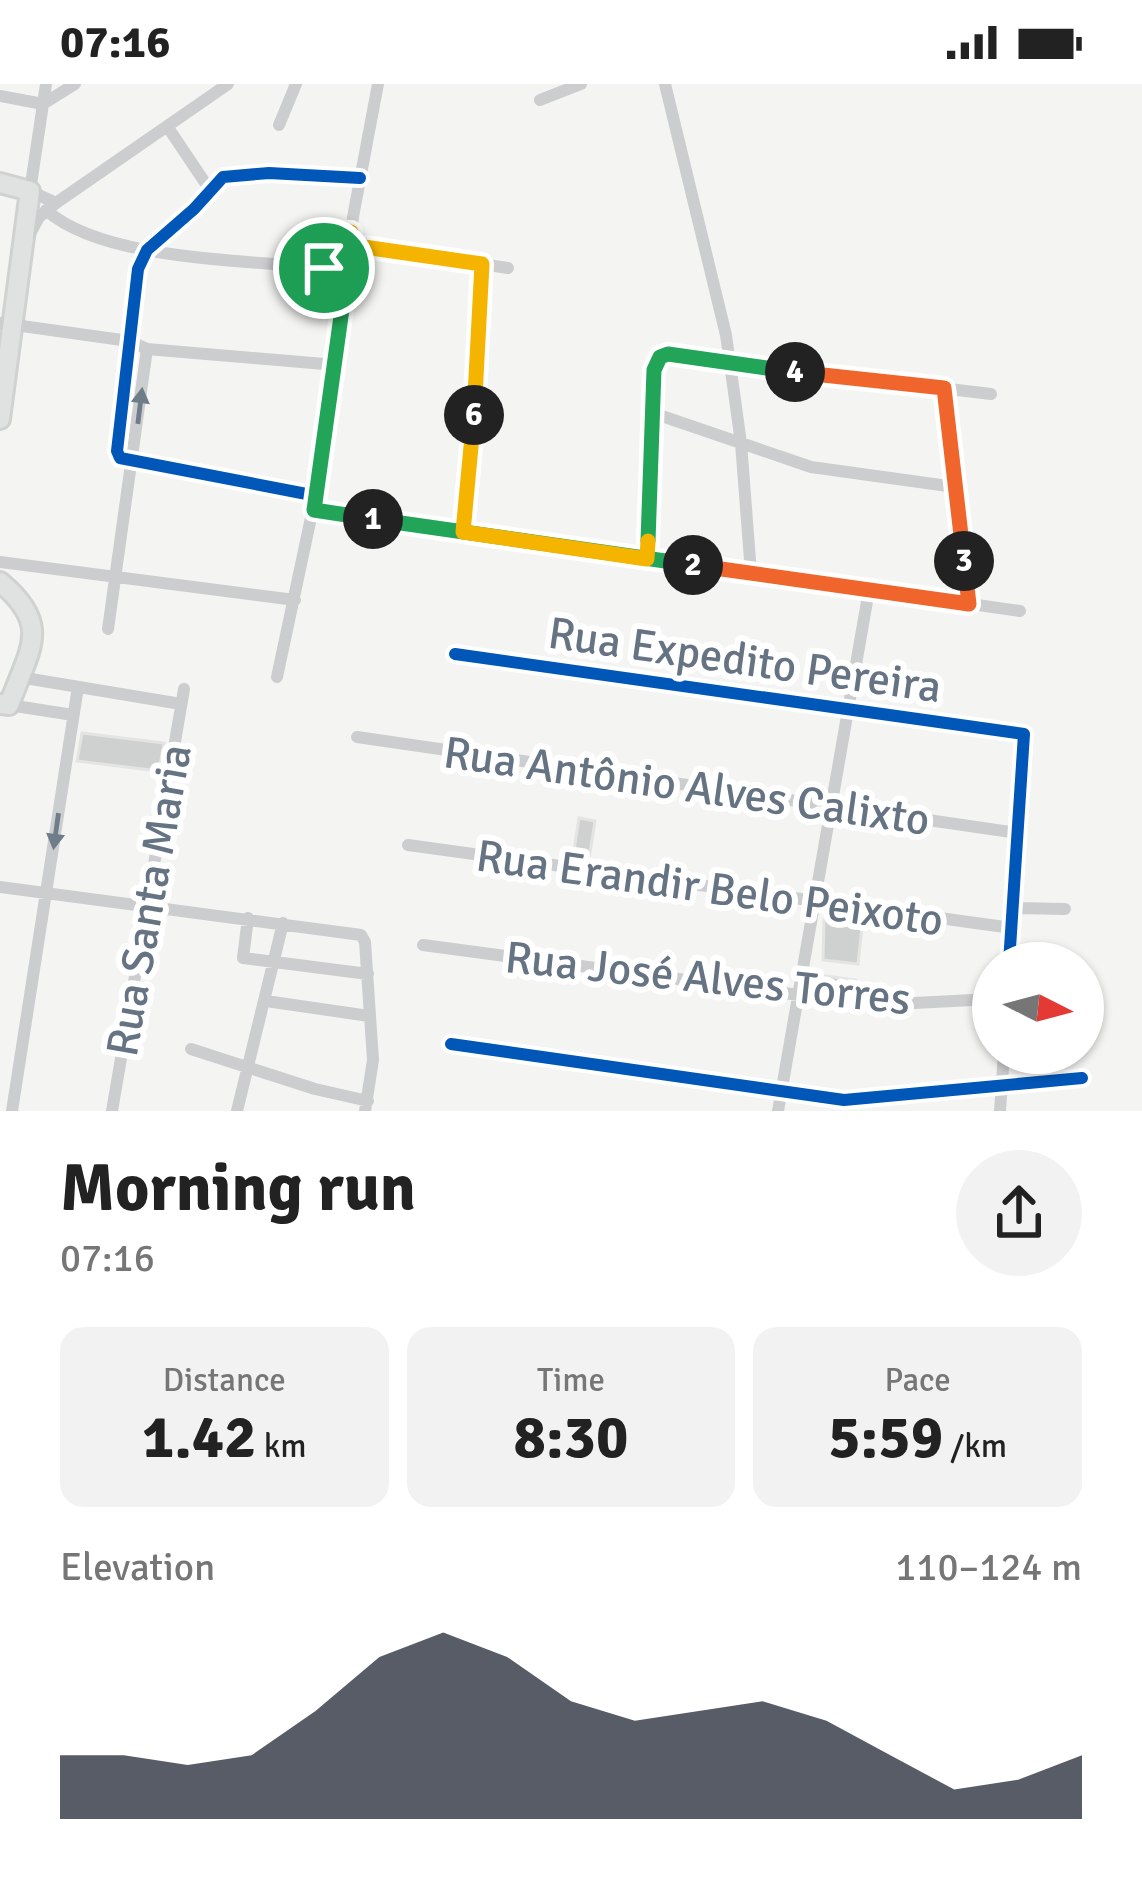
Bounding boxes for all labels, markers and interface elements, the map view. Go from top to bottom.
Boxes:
text: 07:16 [60,15,170,70]
pin [273,217,375,319]
icon: arrive [291,235,357,301]
pin: 4 [765,342,825,402]
text: 4 [786,351,804,392]
pin: 6 [444,385,504,445]
one-way arrow [130,387,149,424]
text: 6 [465,394,483,435]
pin: 1 [343,489,403,549]
text: 1 [364,498,382,539]
pin: 3 [934,531,994,591]
pin: 2 [663,535,723,595]
text: 3 [955,540,973,581]
text: 2 [684,544,702,585]
street label: Rua Expedito Pereira [545,606,945,715]
street label: Rua Antônio Alves Calixto [440,725,933,848]
street label: Rua Santa Maria [95,740,204,1060]
one-way arrow [46,812,64,850]
street label: Rua Erandir Belo Peixoto [473,828,947,948]
street label: Rua José Alves Torres [502,930,913,1027]
north arrow [972,942,1104,1074]
map controls [972,942,1104,1074]
text: Morning run [60,1148,416,1229]
button: share [956,1150,1082,1276]
text: 07:16 [60,1234,155,1282]
text: Distance [163,1360,286,1401]
text: Time [537,1360,605,1401]
text: Pace [884,1360,951,1401]
text: 1.42 [142,1401,256,1475]
text: 8:30 [514,1401,628,1475]
text: 5:59 [828,1401,943,1475]
text: km [256,1426,307,1467]
text: /km [943,1426,1007,1467]
text: Elevation [60,1543,215,1591]
text: 110–124 m [895,1543,1082,1591]

